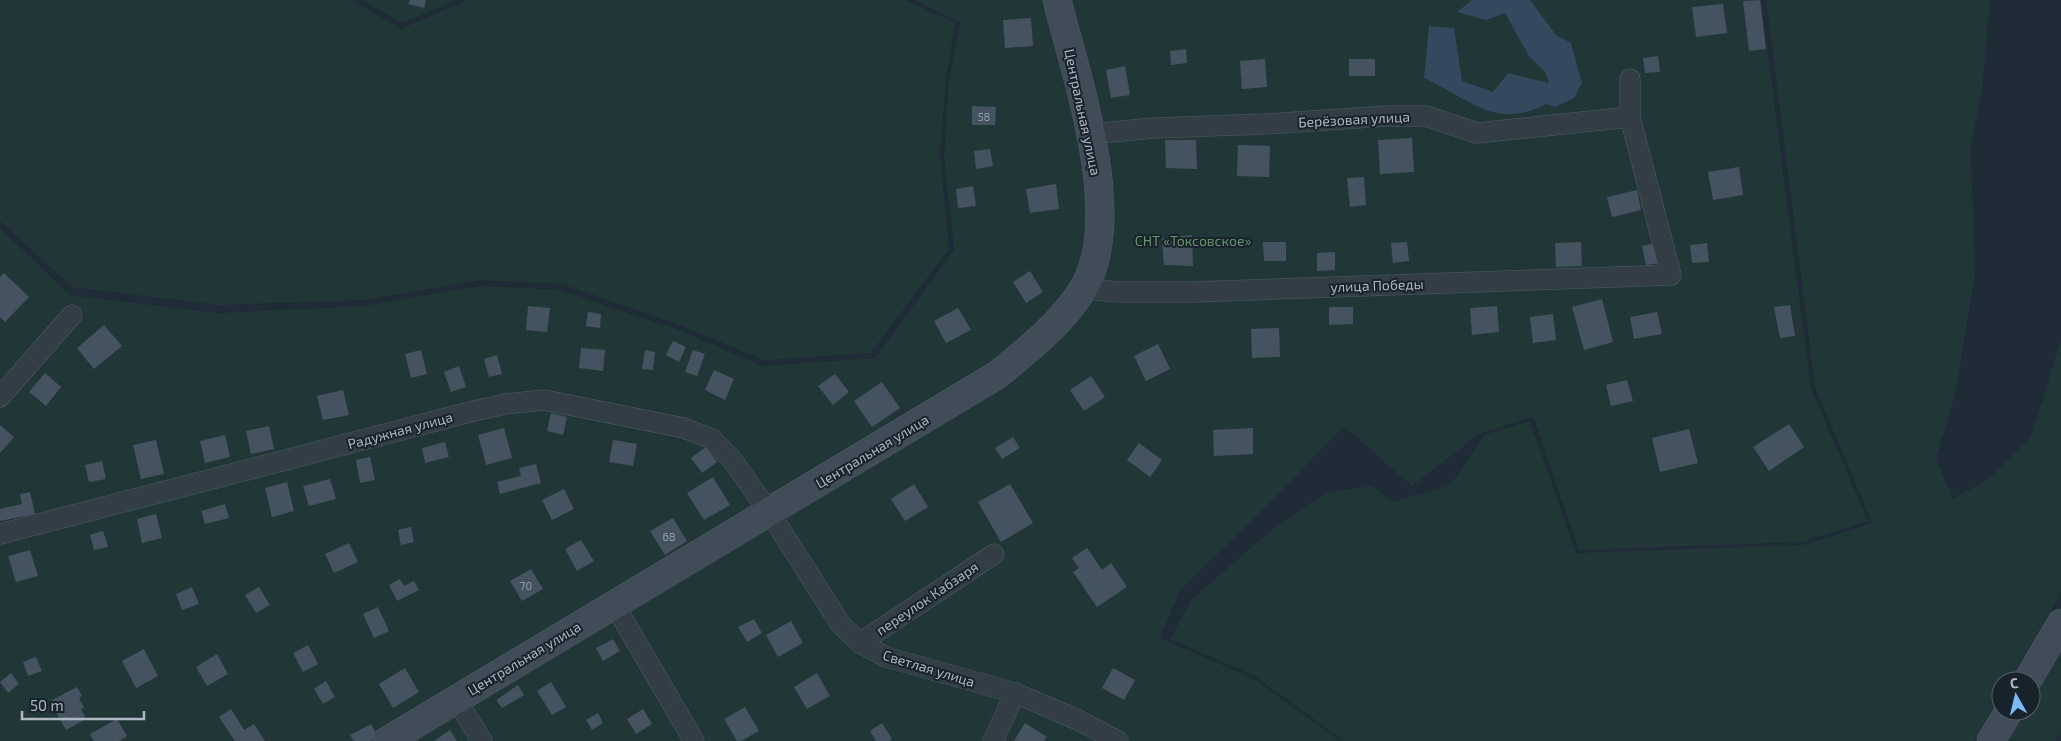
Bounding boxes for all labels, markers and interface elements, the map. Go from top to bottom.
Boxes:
street label: Центральная улица [1061,47,1105,177]
street label: Берёзовая улица [1298,108,1410,130]
house number: 58 [978,110,990,123]
park label: СНТ «Токсовское» [1135,232,1252,249]
street label: улица Победы [1330,275,1424,295]
street label: Радужная улица [346,408,454,452]
street label: Центральная улица [812,411,932,491]
house number: 68 [663,530,675,543]
street label: переулок Кабзаря [873,558,981,638]
house number: 70 [520,579,532,592]
street label: Центральная улица [464,618,584,698]
street label: Светлая улица [881,646,977,690]
north arrow [1991,671,2041,721]
text: С [2009,674,2019,692]
scale bar [22,688,145,720]
text: 50 m [30,696,64,714]

